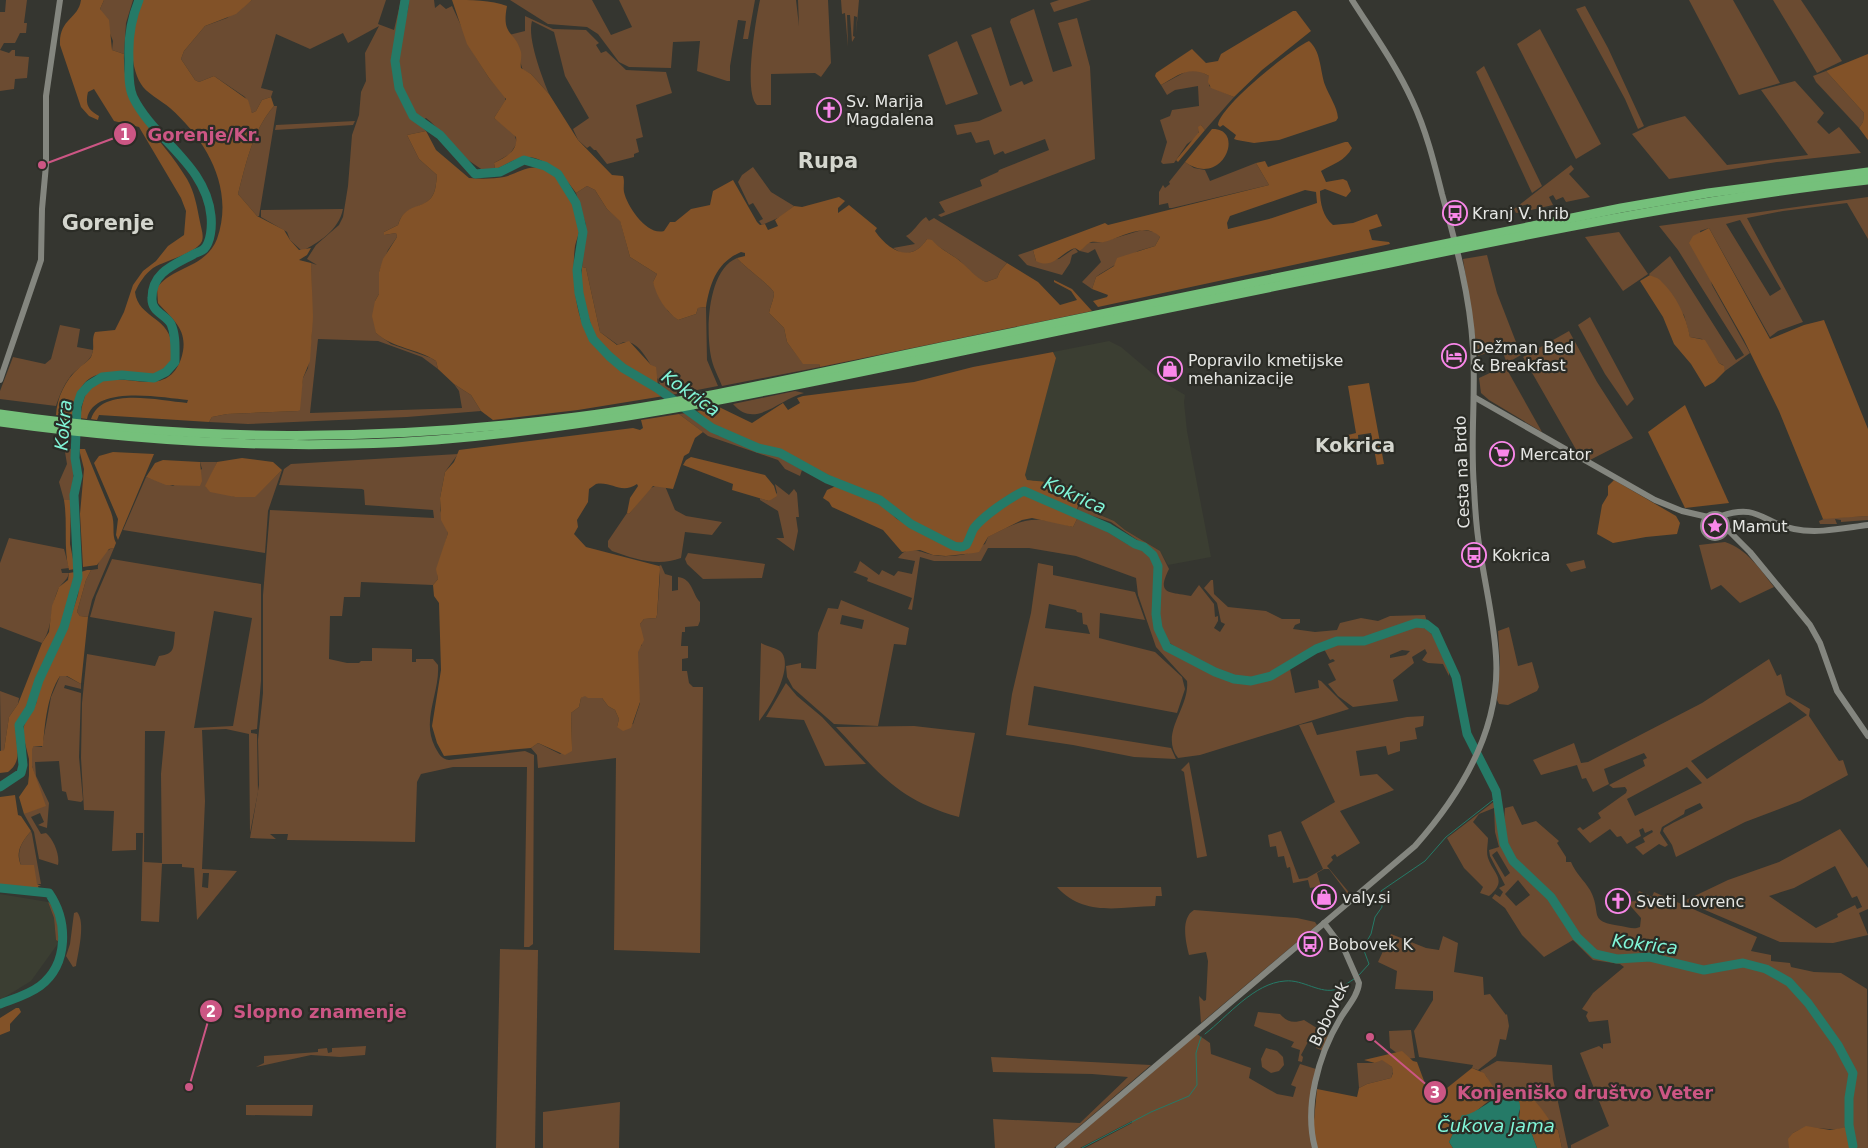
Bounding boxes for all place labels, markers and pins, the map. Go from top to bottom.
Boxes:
place label: Sv. Marija Magdalena [846,92,934,129]
church icon: Sv. Marija Magdalena [816,97,842,123]
callout: Gorenje/Kr. [112,118,270,151]
bus stop icon: Kranj V. hrib [1442,200,1468,226]
place label: Kranj V. hrib [1472,204,1569,223]
place label: Dežman Bed & Breakfast [1472,338,1574,375]
hotel icon: Dežman Bed & Breakfast [1441,343,1467,369]
place label: Popravilo kmetijske mehanizacije [1188,351,1343,388]
shop icon: Popravilo kmetijske mehanizacije [1157,356,1183,382]
supermarket icon: Mercator [1489,441,1515,467]
place label: Mercator [1520,445,1592,464]
place icon: Mamut [1702,513,1728,539]
place label: Mamut [1732,517,1788,536]
bus stop icon: Kokrica [1461,542,1487,568]
place label: Kokrica [1492,546,1550,565]
shop icon: valy.si [1311,884,1337,910]
place label: valy.si [1342,888,1391,907]
church icon: Sveti Lovrenc [1605,888,1631,914]
place label: Sveti Lovrenc [1636,892,1744,911]
bus stop icon: Bobovek K [1297,931,1323,957]
place label: Bobovek K [1328,935,1413,954]
callout: Slopno znamenje [199,995,417,1028]
callout: Konjeniško društvo Veter [1422,1076,1723,1109]

